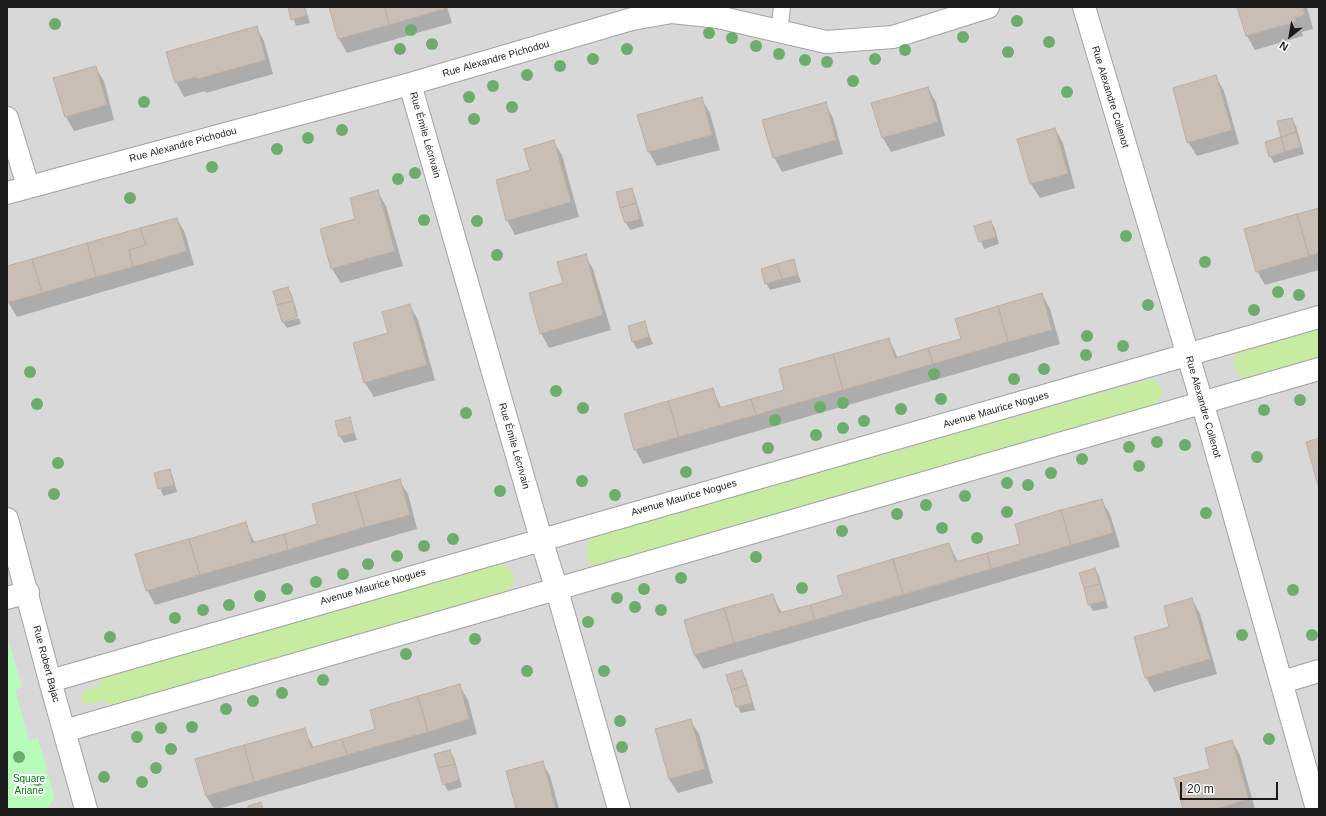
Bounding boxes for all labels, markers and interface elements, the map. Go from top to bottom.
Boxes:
north arrow [1270,16,1310,56]
street label: Rue Alexandre Pichodou [441,38,551,80]
text: N [1277,39,1290,53]
street label: Rue Alexandre Collenot [1089,45,1131,149]
street label: Rue Émile Lécrivain [407,91,443,179]
street label: Rue Alexandre Pichodou [128,125,238,165]
street label: Rue Alexandre Collenot [1183,355,1223,459]
street label: Avenue Maurice Nogues [942,389,1050,431]
street label: Rue Émile Lécrivain [496,402,532,490]
street label: Avenue Maurice Nogues [630,477,738,519]
street label: Avenue Maurice Nogues [319,566,427,608]
street label: Rue Robert Bajac [30,624,62,704]
park label: Square Ariane [13,773,45,796]
scale bar [1182,774,1280,800]
text: 20 m [1187,782,1214,796]

